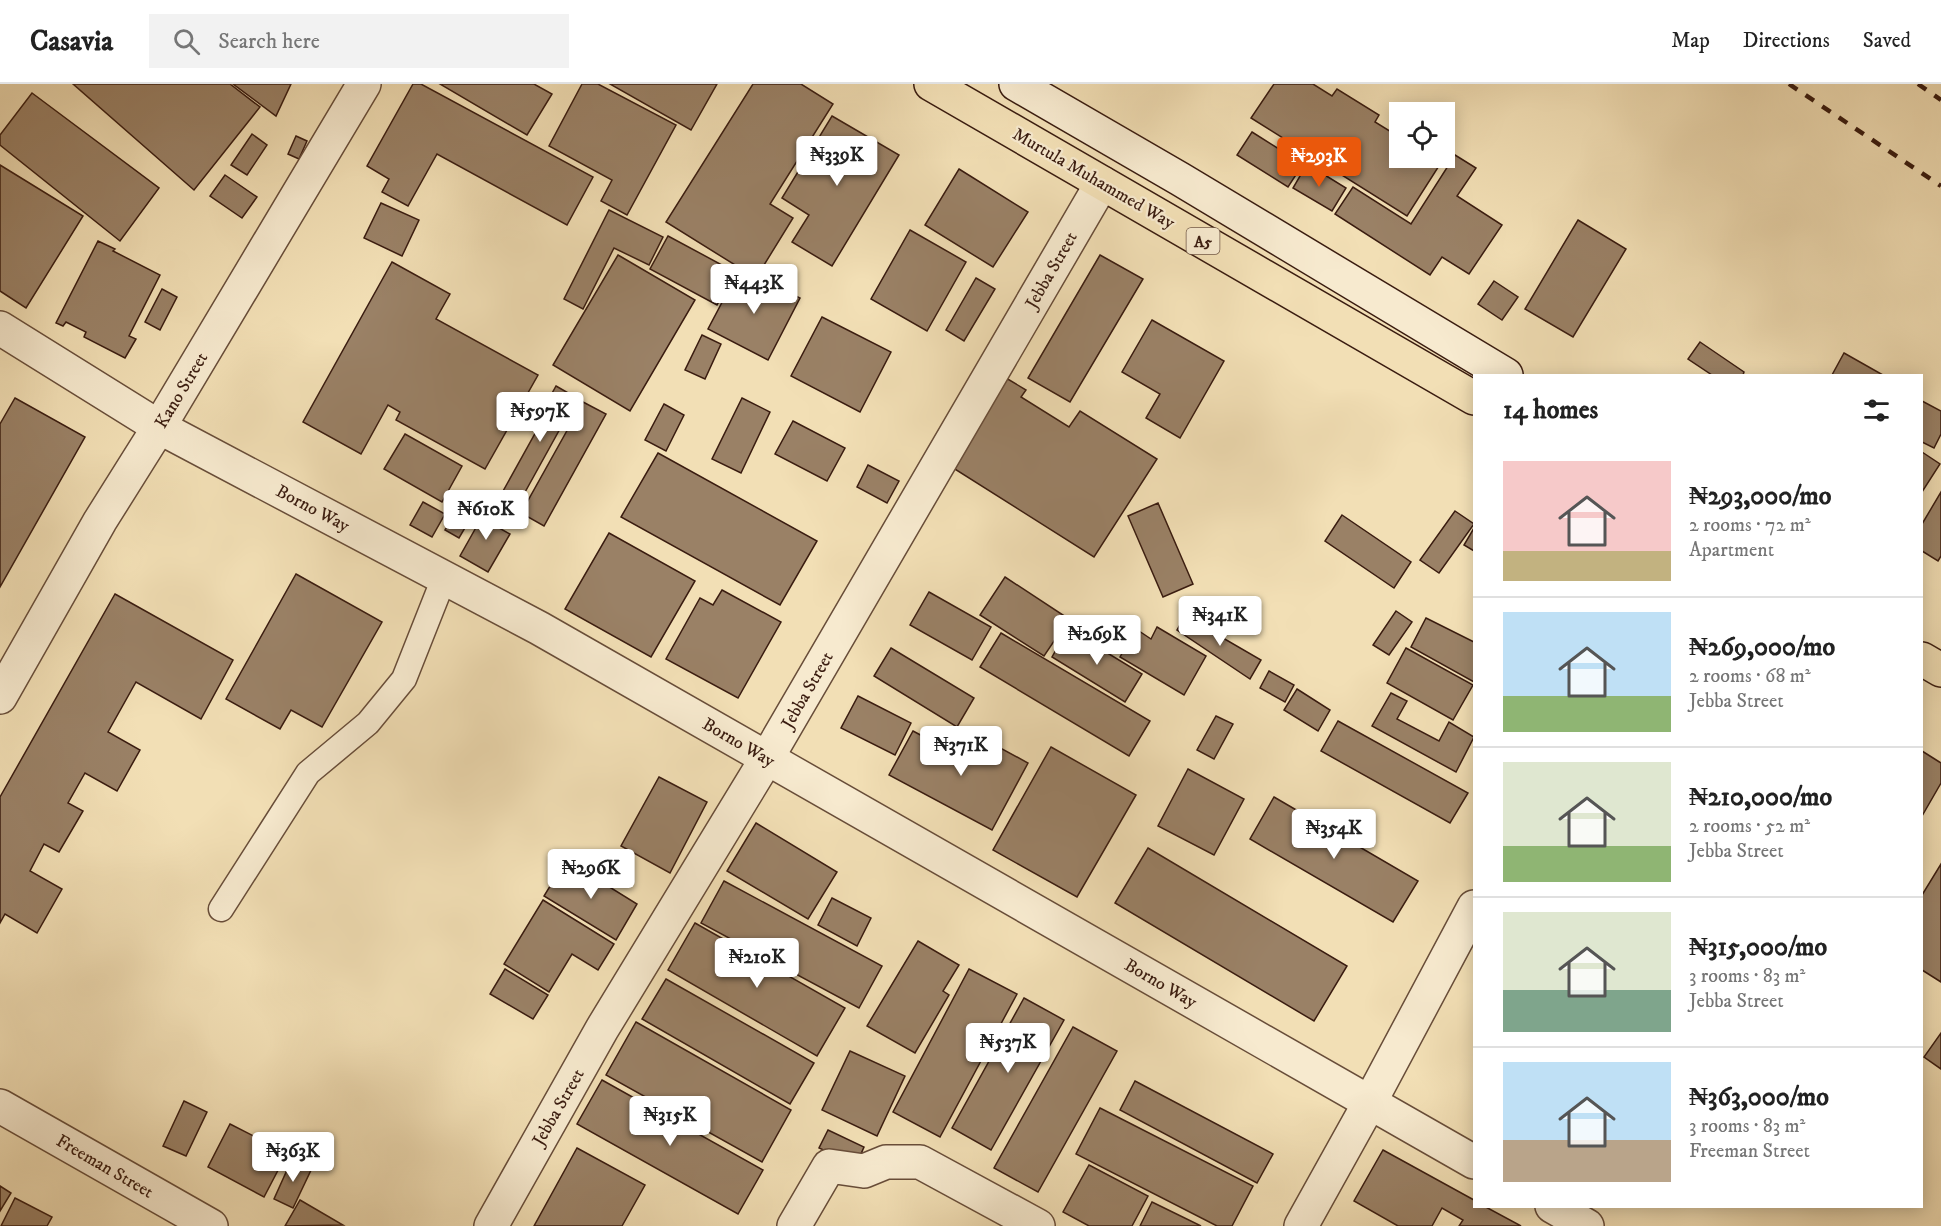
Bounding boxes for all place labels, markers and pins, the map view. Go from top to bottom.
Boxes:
pin: ₦339K [795,136,879,187]
pin: ₦293K [1277,137,1361,188]
pin: ₦443K [712,264,796,315]
pin: ₦597K [498,392,582,443]
pin: ₦610K [444,490,528,541]
pin: ₦341K [1178,596,1262,647]
pin: ₦269K [1055,615,1139,666]
pin: ₦371K [919,726,1003,777]
pin: ₦354K [1292,809,1376,860]
pin: ₦296K [549,849,633,900]
pin: ₦210K [715,938,799,989]
pin: ₦537K [966,1023,1050,1074]
pin: ₦315K [628,1096,712,1147]
pin: ₦363K [251,1132,335,1183]

